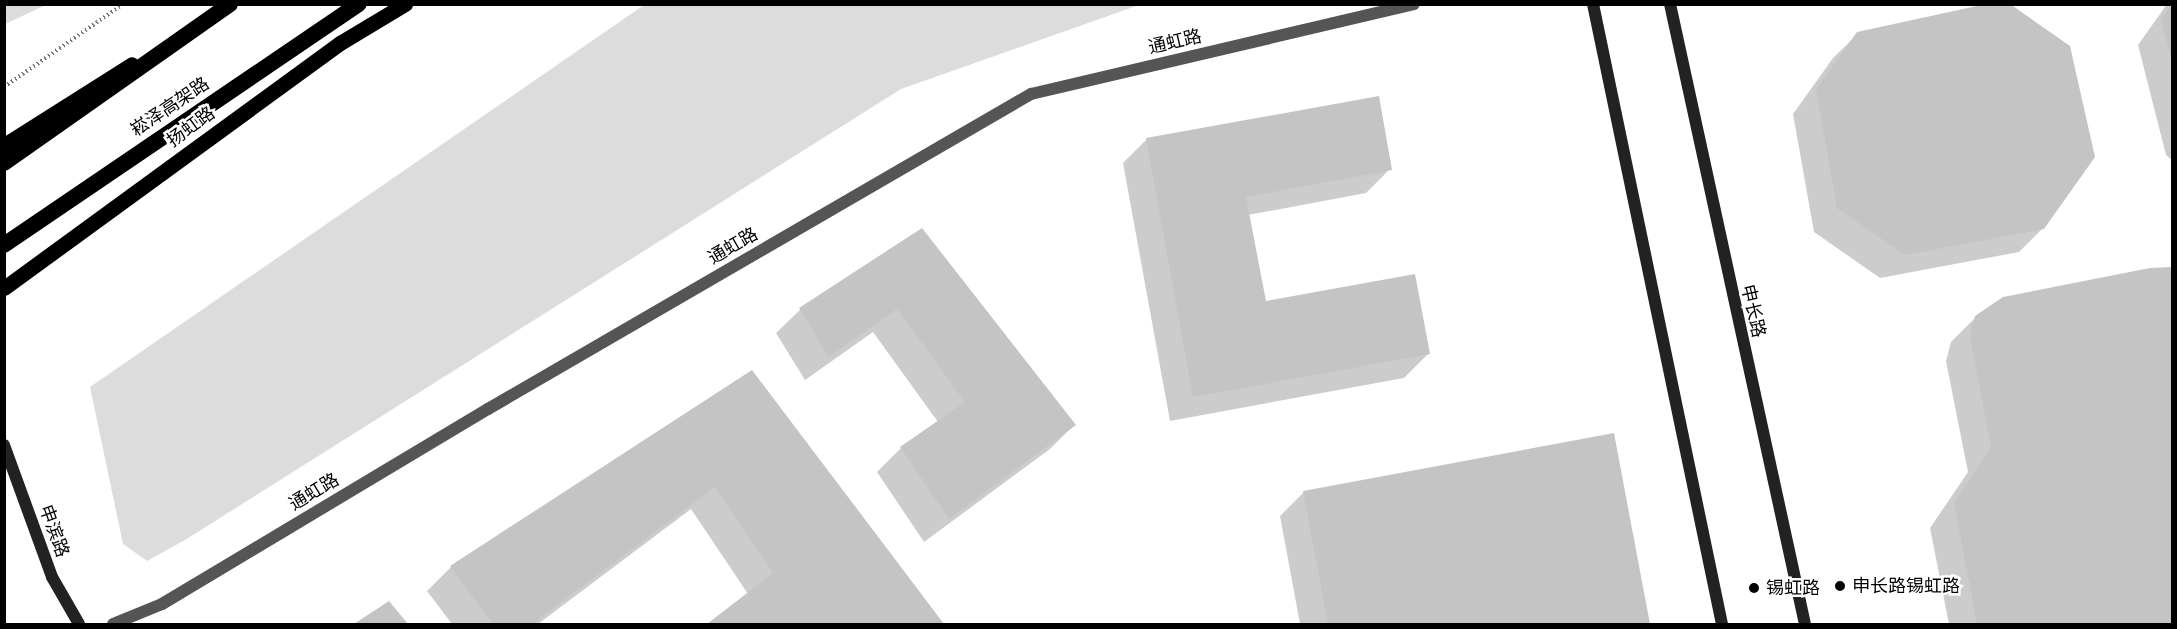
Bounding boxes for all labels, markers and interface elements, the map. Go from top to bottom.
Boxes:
street label: 通虹路 [1146,25,1204,59]
street label: 崧泽高架路 [127,73,213,141]
street label: 扬虹路 [163,102,219,152]
street label: 通虹路 [704,223,762,269]
street label: 申长路 [1736,282,1770,340]
street label: 通虹路 [285,469,343,515]
street label: 申滨路 [35,502,73,560]
place label: 申长路锡虹路 [1852,575,1960,597]
place label: 锡虹路 [1766,577,1820,599]
marker: 申长路锡虹路 [1833,579,1847,593]
marker: 锡虹路 [1747,581,1761,595]

